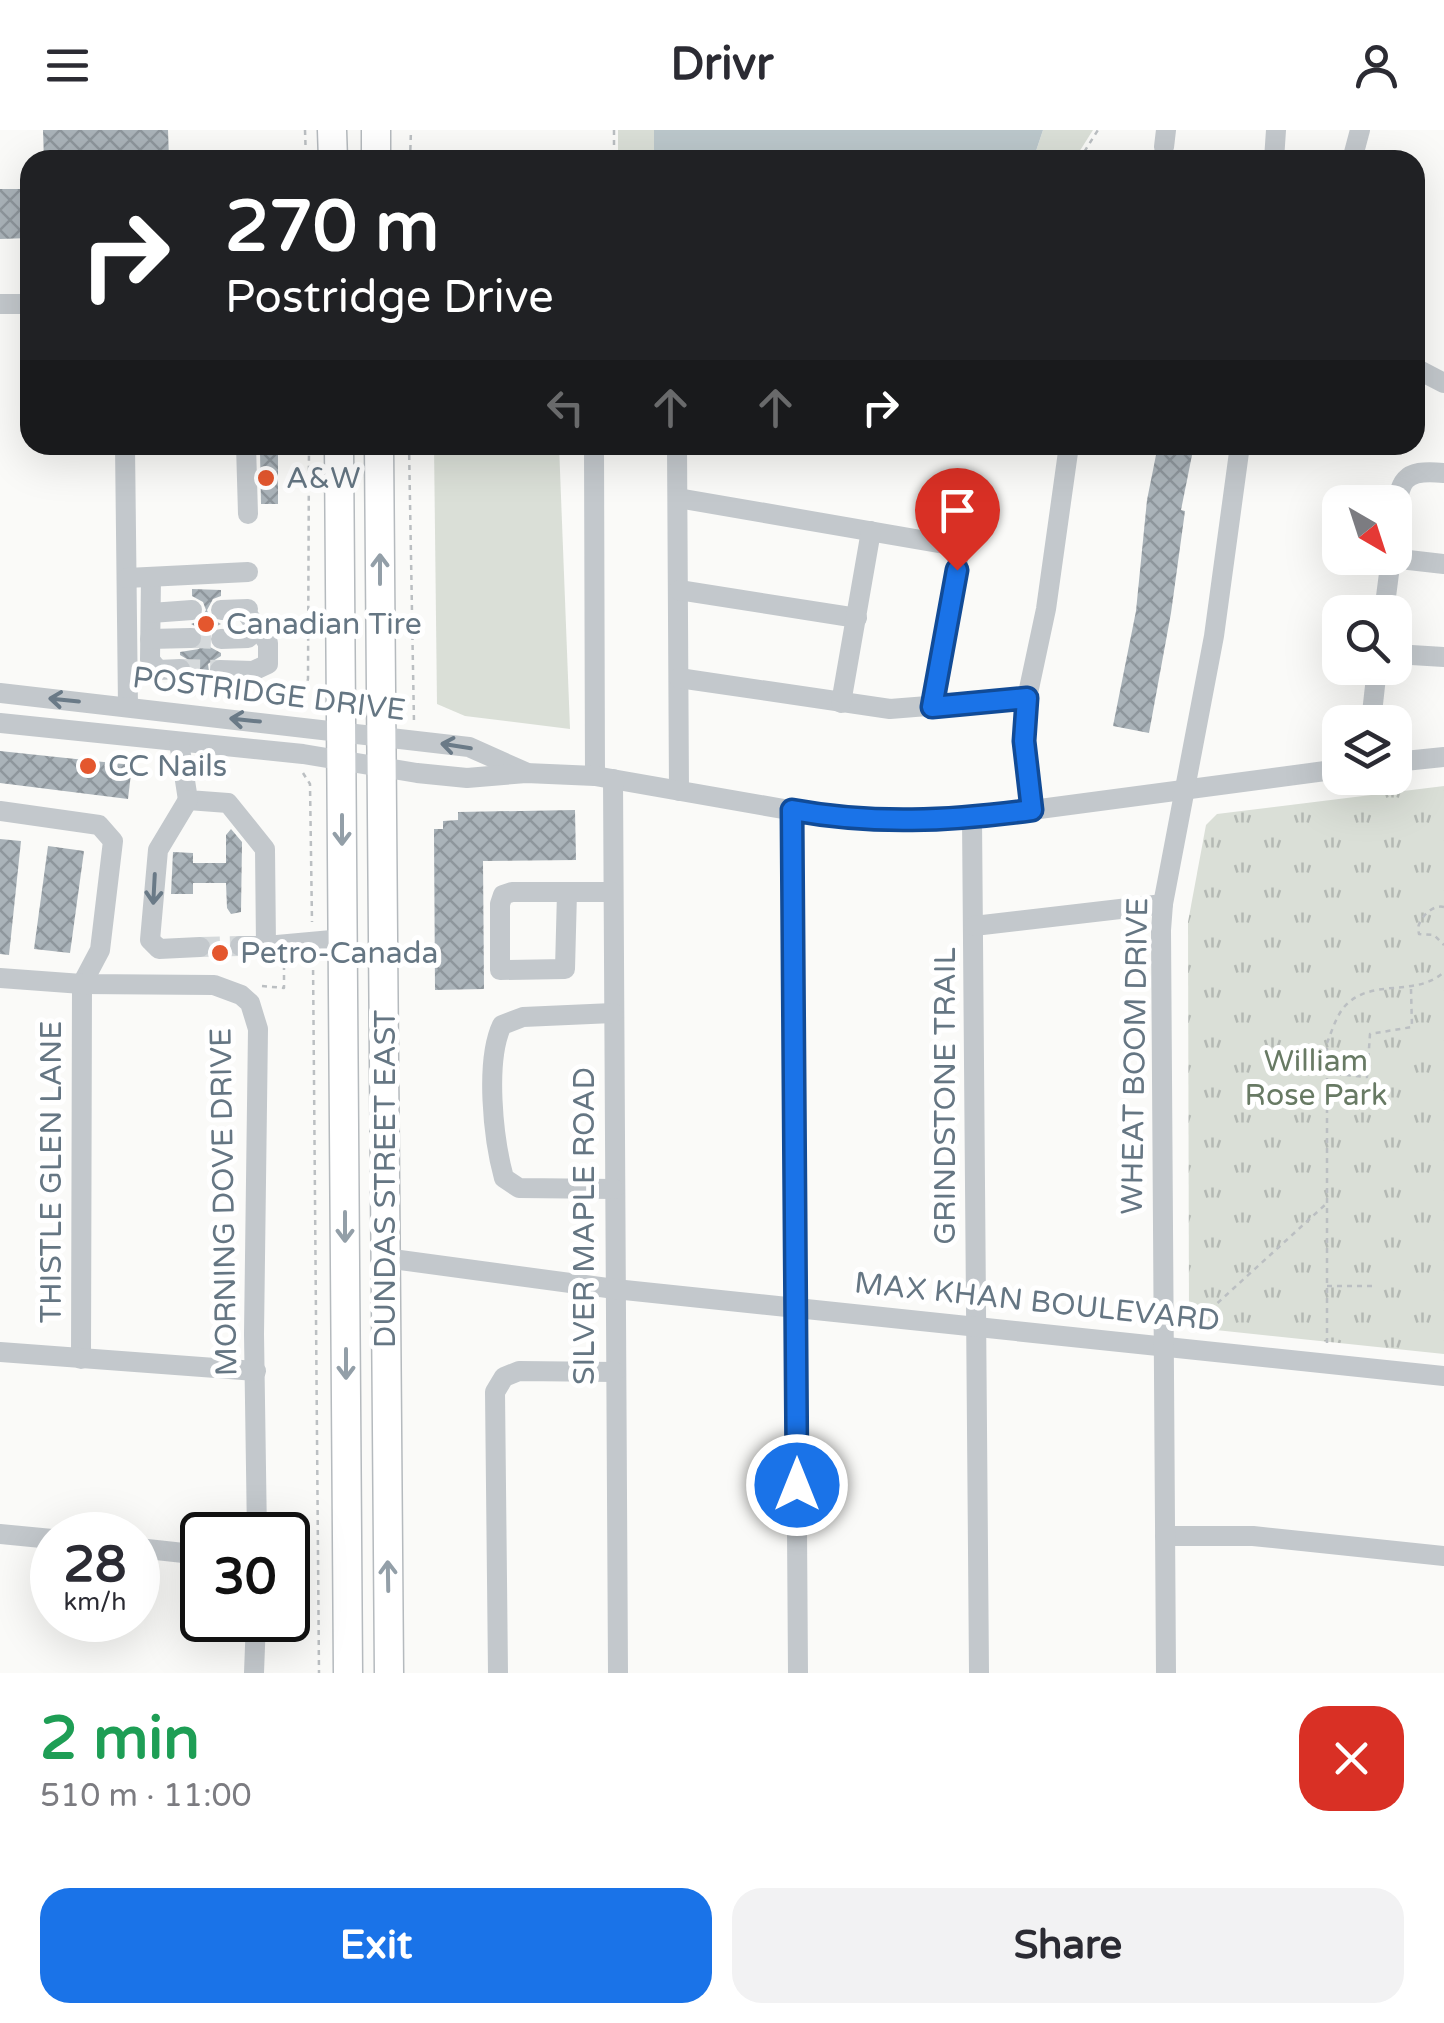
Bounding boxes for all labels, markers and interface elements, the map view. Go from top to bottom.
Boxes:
icon: menu [40,38,95,93]
text: Drivr [671,38,773,92]
icon: person [1349,38,1404,93]
text: 270 m [225,186,439,270]
icon: right [60,190,190,320]
text: Postridge Drive [225,271,554,325]
icon: left [538,380,593,435]
icon: ahead [643,380,698,435]
icon: ahead [748,380,803,435]
icon: right [853,380,908,435]
place label: A&W [286,460,361,497]
marker: A&W [255,467,277,489]
pin [915,468,1000,571]
icon: arrive [930,483,985,538]
north arrow [1322,485,1412,575]
map controls [1322,485,1412,795]
one-way arrow [370,554,390,586]
button: search [1322,595,1412,685]
place label: Canadian Tire [226,606,422,643]
marker: Canadian Tire [195,613,217,635]
street label: POSTRIDGE DRIVE [130,659,408,729]
one-way arrow [49,691,81,710]
button: layers [1322,705,1412,795]
one-way arrow [229,710,261,729]
one-way arrow [440,737,473,755]
place label: CC Nails [108,748,227,785]
marker: CC Nails [77,755,99,777]
one-way arrow [332,812,352,845]
one-way arrow [144,872,163,905]
street label: WHEAT BOOM DRIVE [1114,897,1156,1215]
place label: Petro-Canada [240,935,438,972]
marker: Petro-Canada [209,942,231,964]
street label: GRINDSTONE TRAIL [927,947,964,1245]
street label: DUNDAS STREET EAST [367,1010,404,1348]
street label: THISTLE GLEN LANE [33,1021,70,1323]
street label: MORNING DOVE DRIVE [202,1027,246,1377]
park label: William Rose Park [1245,1043,1387,1114]
street label: SILVER MAPLE ROAD [566,1067,603,1385]
one-way arrow [336,1210,354,1243]
street label: MAX KHAN BOULEVARD [853,1264,1221,1340]
one-way arrow [336,1346,356,1379]
position arrow [745,1433,849,1537]
speed limit sign: 30 [180,1512,310,1642]
text: 28 [64,1535,126,1595]
one-way arrow [379,1560,398,1592]
text: km/h [64,1587,126,1617]
text: 2 min [40,1703,200,1775]
button: close [1299,1706,1404,1811]
text: 510 m · 11:00 [40,1777,252,1815]
button: Exit [40,1888,712,2003]
button: Share [732,1888,1404,2003]

